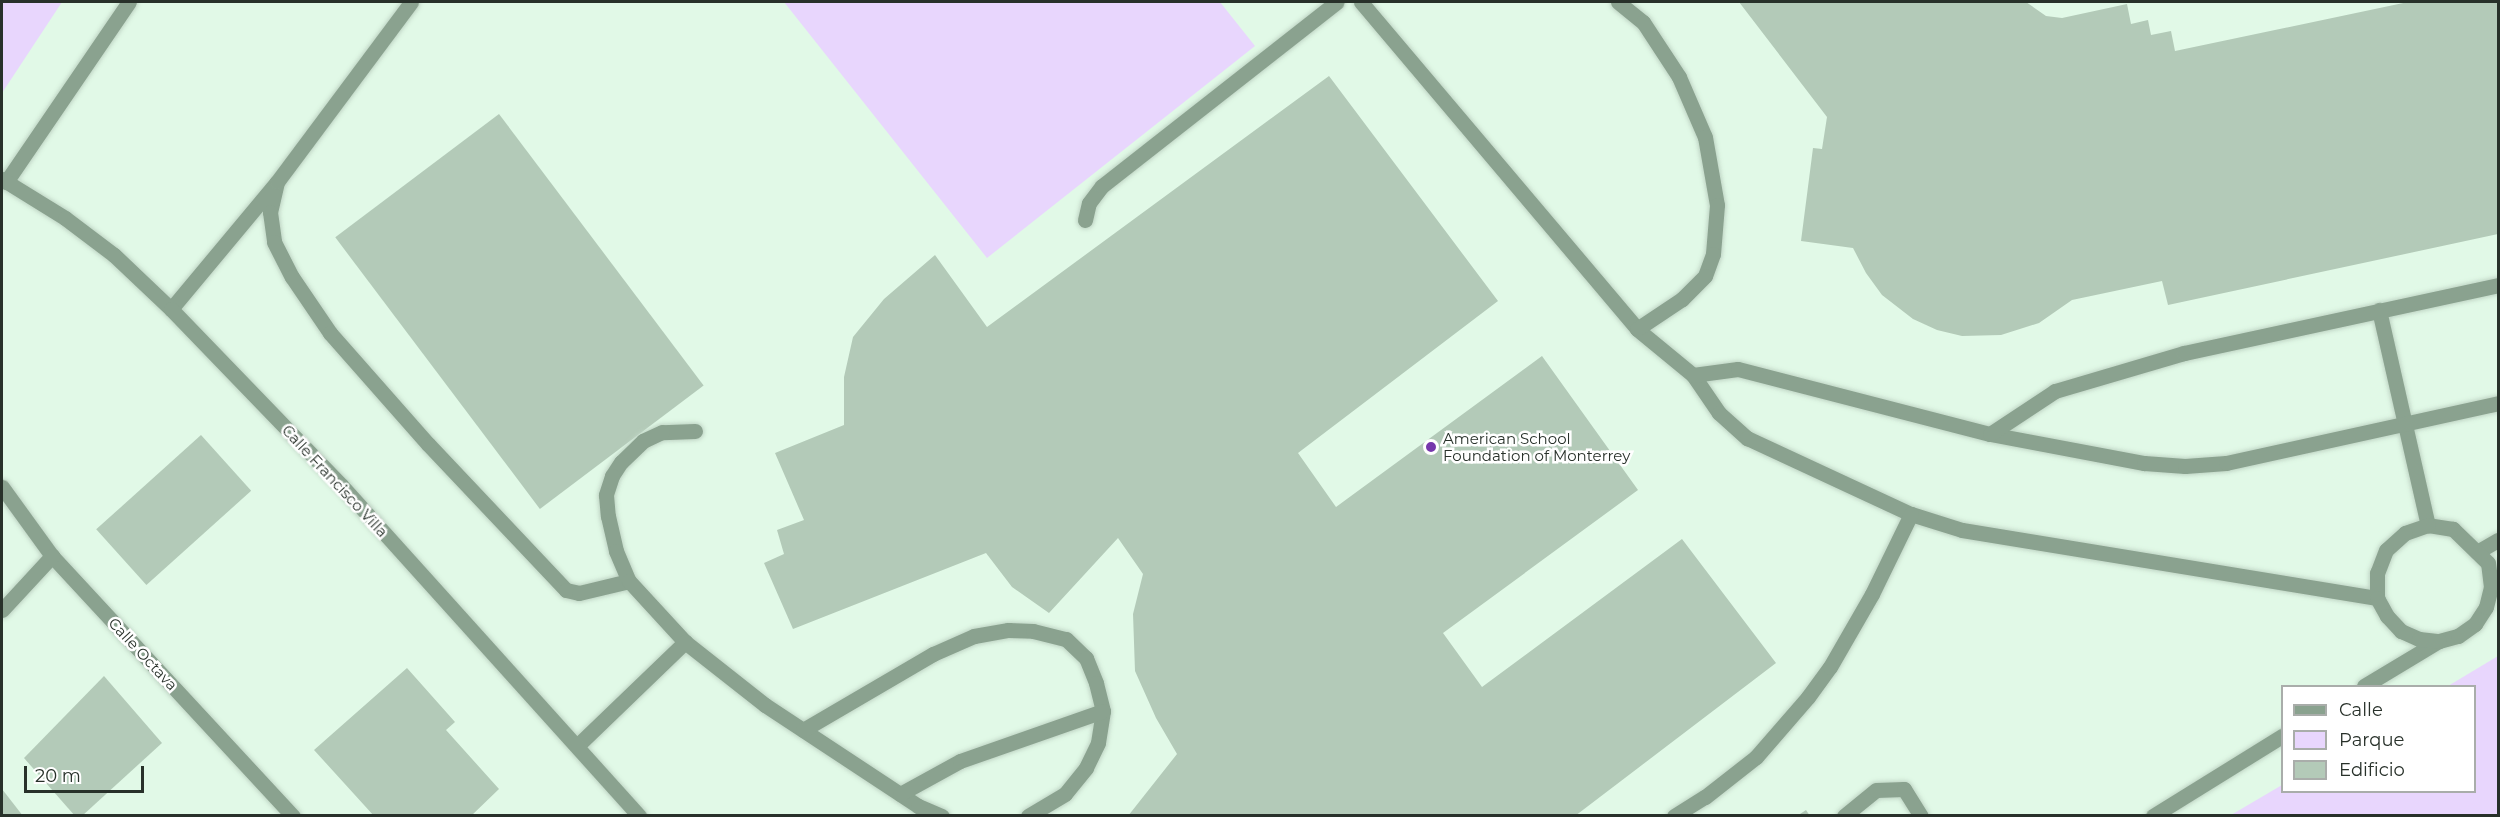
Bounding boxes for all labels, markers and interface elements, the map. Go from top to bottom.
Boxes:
street label: Calle Francisco Villa [278,421,392,541]
place label: American School Foundation of Monterrey [1443,429,1630,464]
marker: American School Foundation of Monterrey [1424,440,1438,454]
street label: Calle Octava [105,614,181,694]
legend [2281,685,2476,793]
text: Calle [2339,699,2383,721]
text: Parque [2339,729,2404,751]
scale bar [27,754,147,792]
text: Edificio [2339,759,2405,781]
text: 20 m [35,765,81,787]

